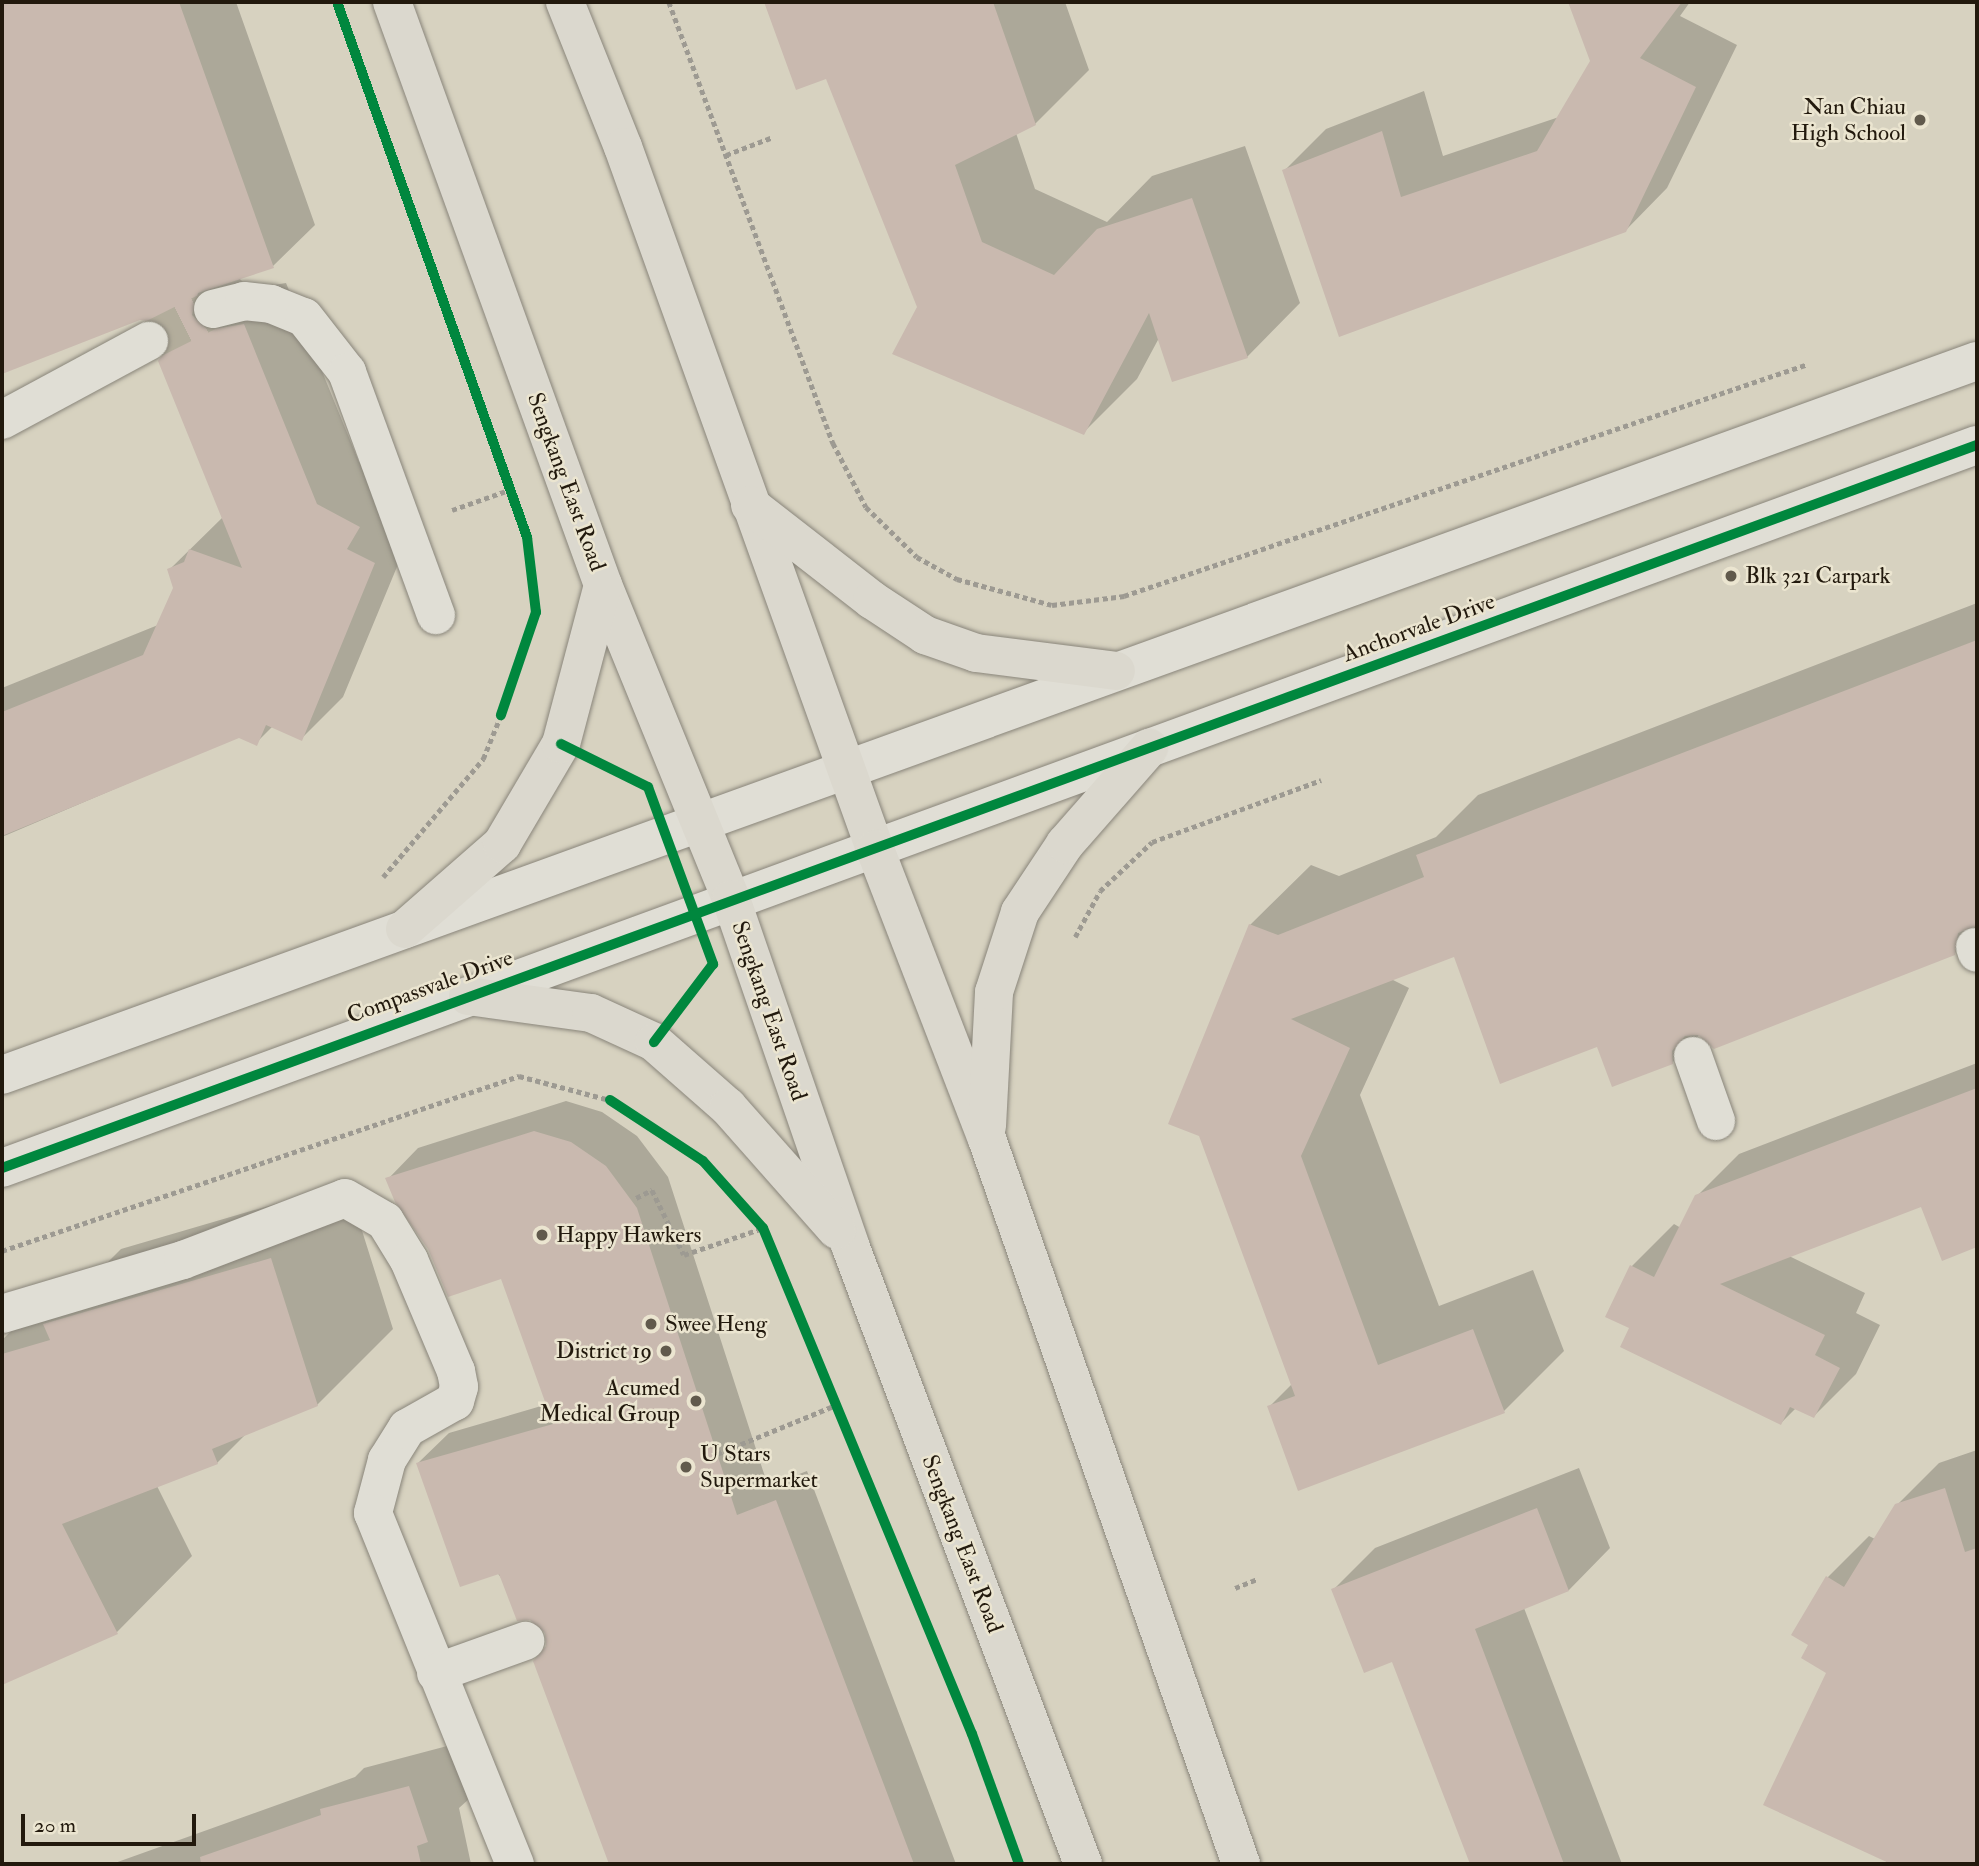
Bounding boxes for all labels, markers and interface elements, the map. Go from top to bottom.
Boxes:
place label: Nan Chiau High School [1791,93,1906,147]
marker: Nan Chiau High School [1912,112,1928,128]
street label: Sengkang East Road [521,389,611,575]
place label: Blk 321 Carpark [1745,562,1891,590]
marker: Blk 321 Carpark [1723,568,1739,584]
street label: Anchorvale Drive [1339,588,1499,668]
street label: Sengkang East Road [725,918,813,1104]
street label: Compassvale Drive [343,944,517,1030]
place label: Happy Hawkers [556,1221,701,1249]
marker: Happy Hawkers [534,1227,550,1243]
place label: Swee Heng [665,1310,767,1338]
marker: Swee Heng [643,1316,659,1332]
place label: District 19 [556,1337,652,1365]
marker: District 19 [658,1343,674,1359]
place label: Acumed Medical Group [539,1374,680,1428]
marker: Acumed Medical Group [686,1391,706,1411]
place label: U Stars Supermarket [700,1440,818,1494]
street label: Sengkang East Road [915,1451,1009,1637]
marker: U Stars Supermarket [678,1459,694,1475]
scale bar [24,1800,200,1844]
text: 20 m [34,1812,76,1839]

